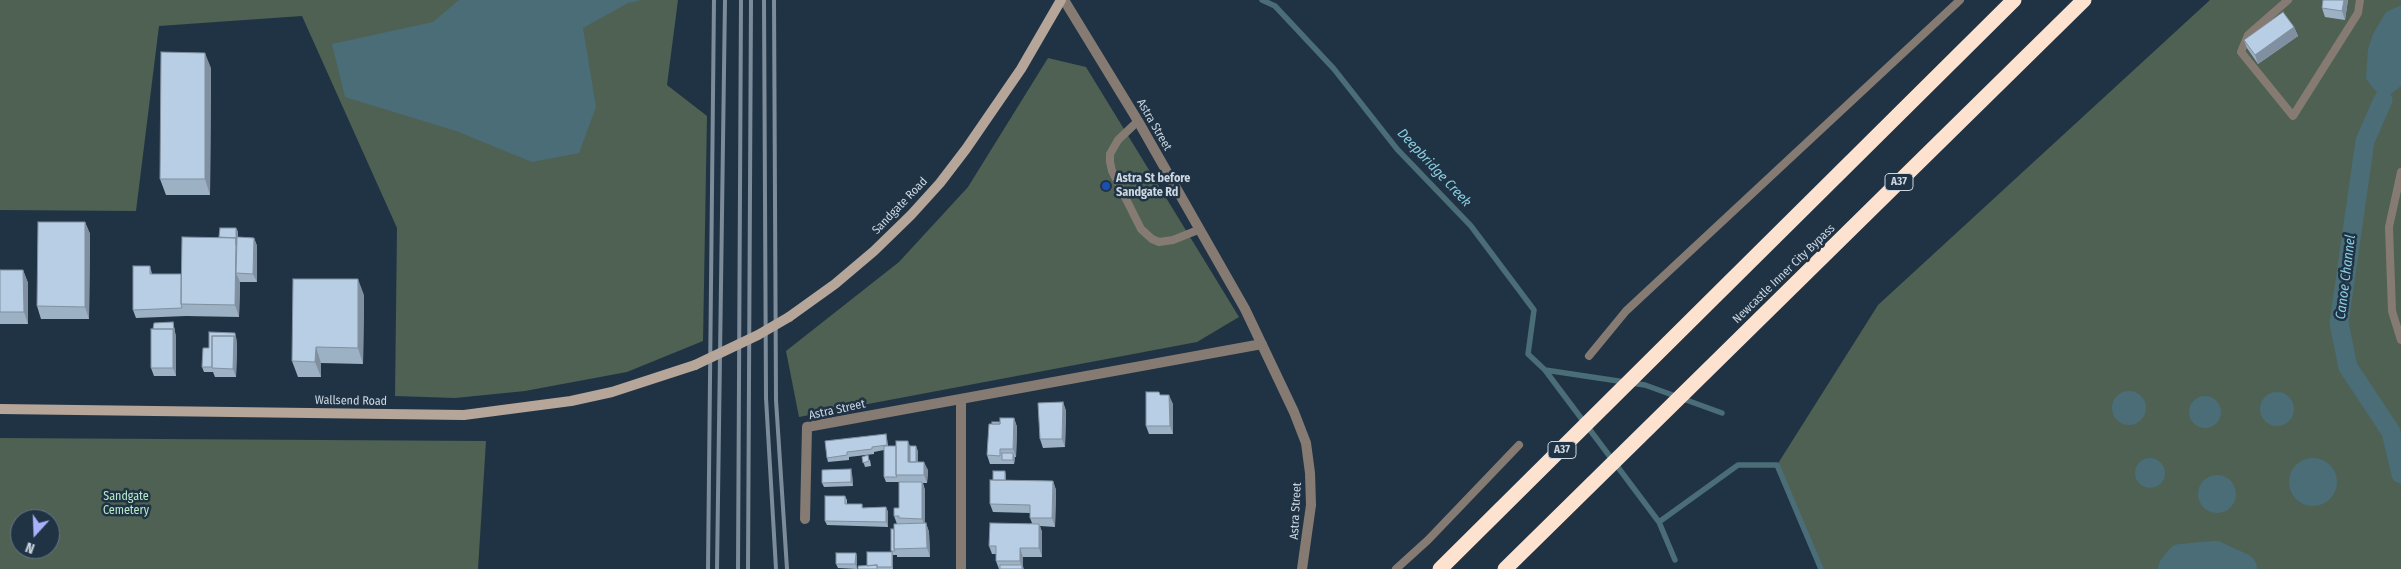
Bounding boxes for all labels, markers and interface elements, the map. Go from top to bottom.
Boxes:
street label: Astra Street [1133,97,1175,153]
water label: Deepbridge Creek [1394,125,1474,211]
place label: Astra St before Sandgate Rd [1116,172,1190,200]
road number: A37 [1885,173,1913,190]
street label: Sandgate Road [869,175,931,237]
marker: Astra St before Sandgate Rd [1100,180,1112,192]
street label: Newcastle Inner City Bypass [1730,221,1838,327]
water label: Canoe Channel [2332,234,2360,320]
street label: Wallsend Road [315,393,387,409]
street label: Astra Street [807,397,867,423]
road number: A37 [1548,442,1576,458]
street label: Astra Street [1287,482,1305,540]
park label: Sandgate Cemetery [103,490,149,518]
north arrow [10,509,60,559]
text: N [23,538,37,557]

